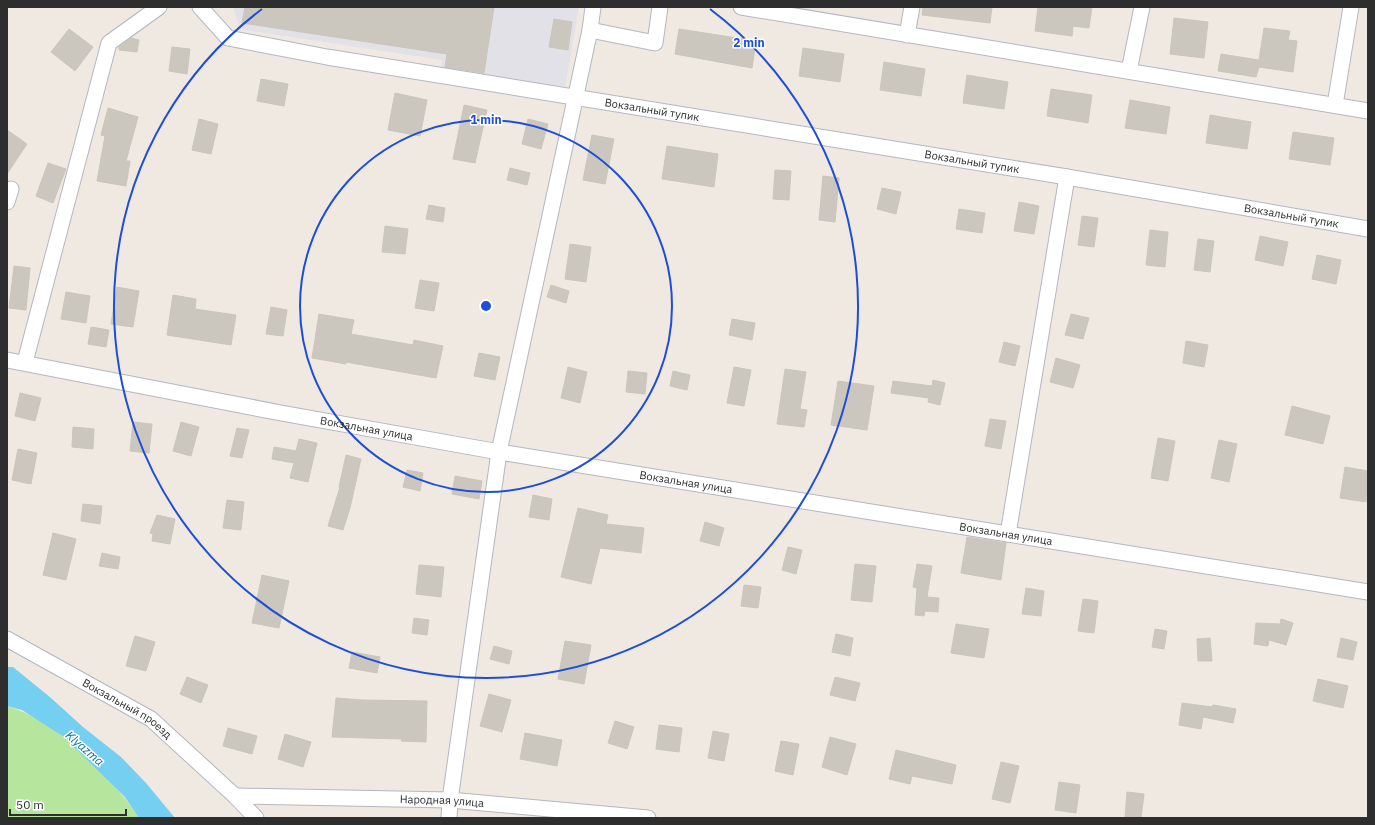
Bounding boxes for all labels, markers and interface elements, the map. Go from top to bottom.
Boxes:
text: 2 min [733,35,765,50]
street label: Вокзальный тупик [604,95,701,124]
text: 1 min [470,112,502,127]
street label: Вокзальный тупик [924,147,1020,176]
street label: Вокзальный тупик [1243,201,1340,231]
centre of rings [479,299,493,313]
street label: Вокзальная улица [319,413,414,444]
street label: Вокзальная улица [639,468,734,497]
street label: Вокзальная улица [958,519,1054,548]
street label: Вокзальный проезд [80,675,175,742]
water label: Klyazma [63,727,107,769]
scale bar [10,791,126,817]
street label: Народная улица [400,792,485,810]
text: 50 m [16,797,44,812]

